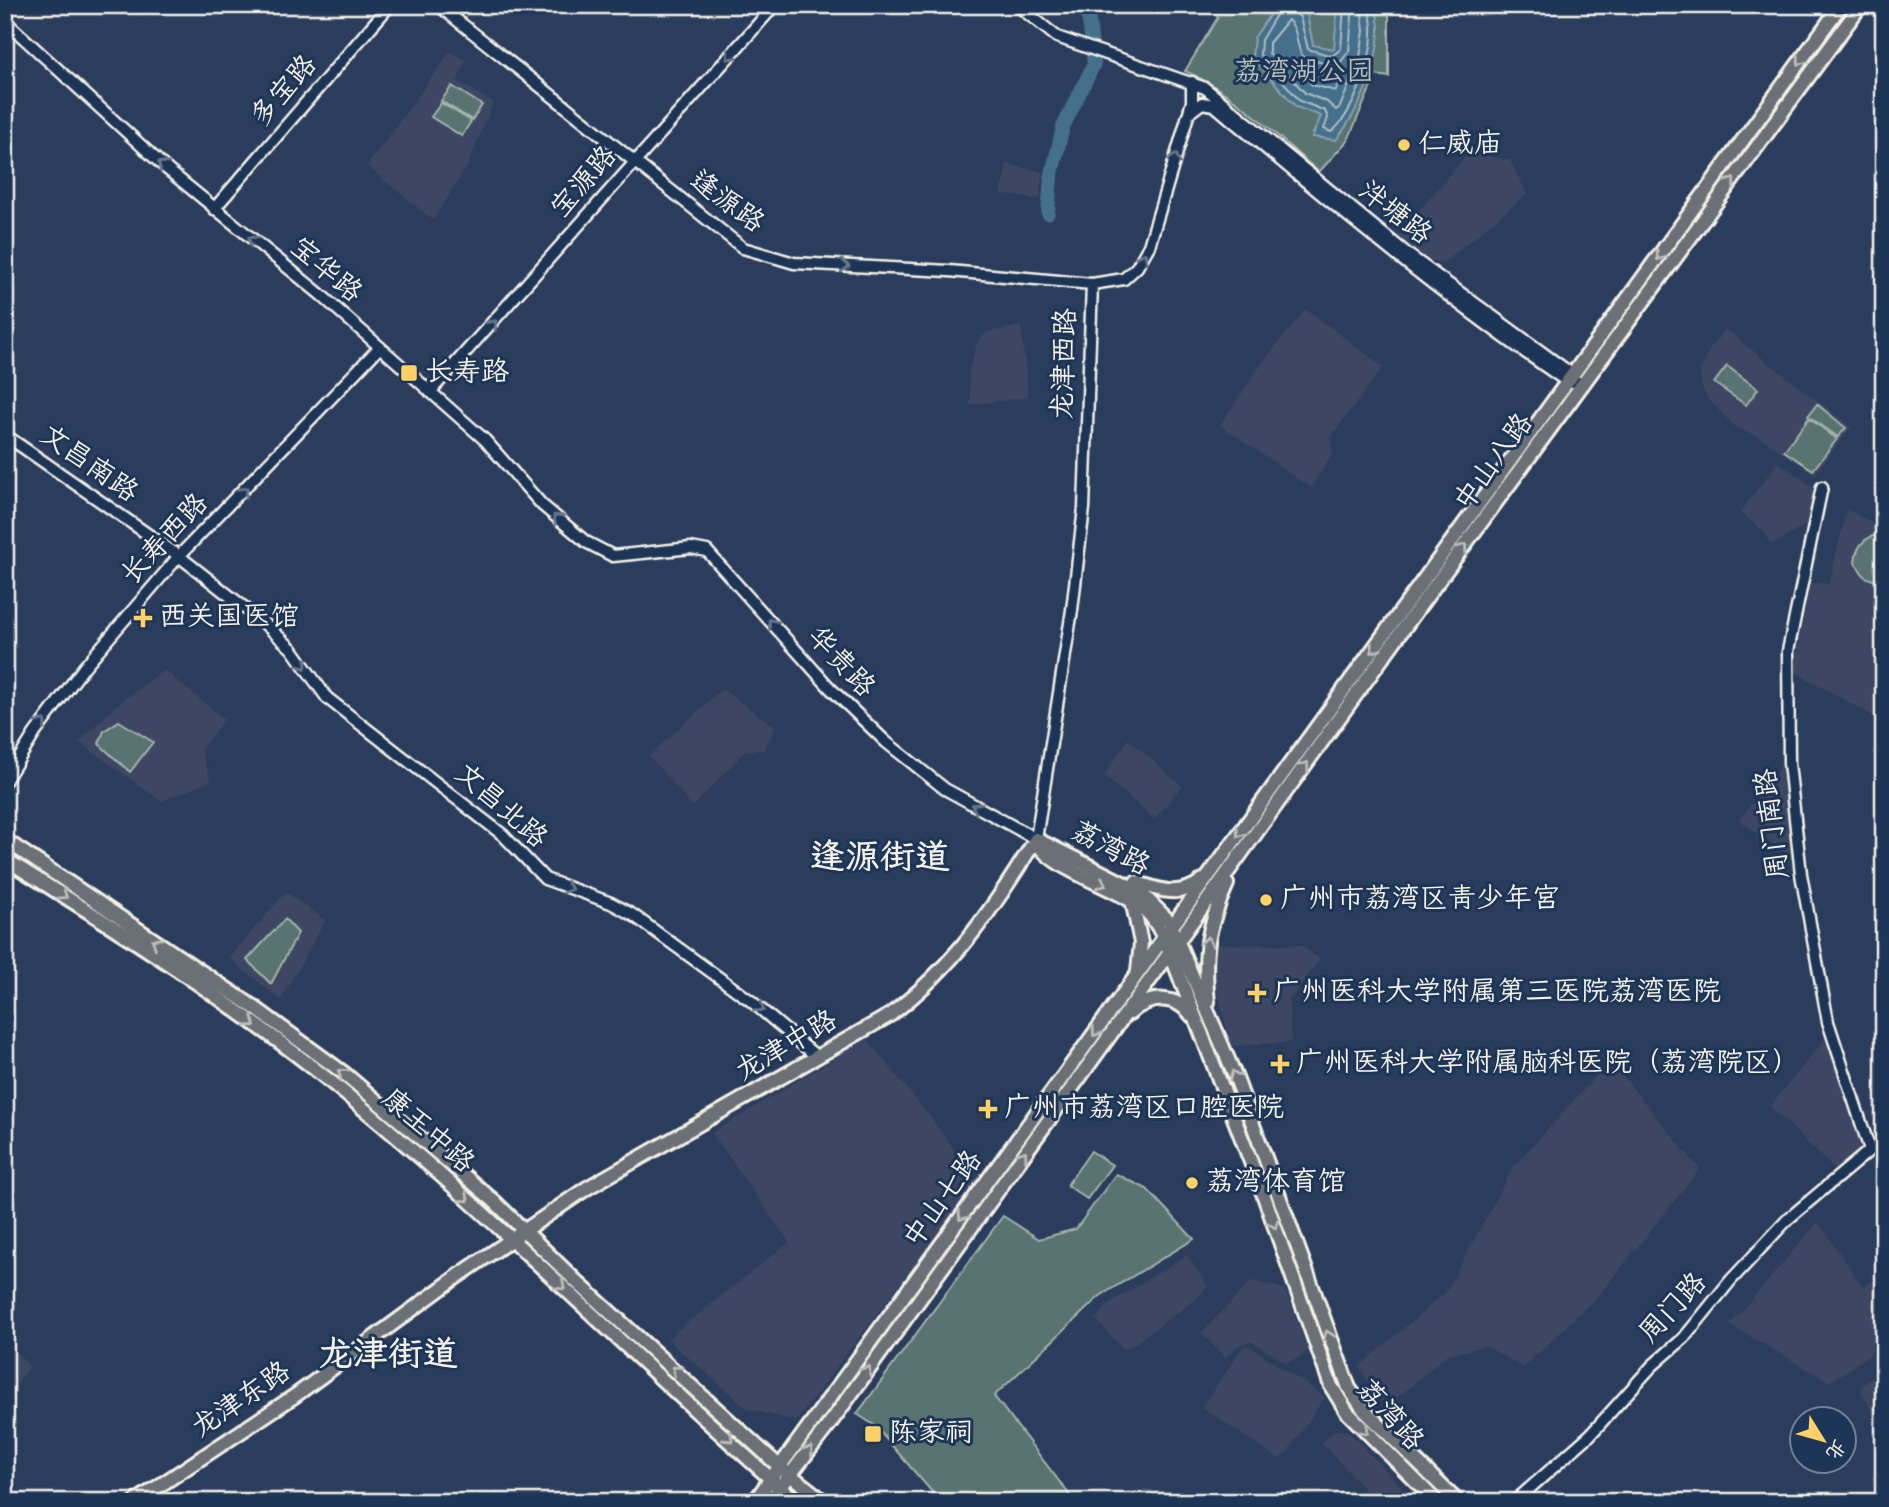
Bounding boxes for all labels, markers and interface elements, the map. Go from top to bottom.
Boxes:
street label: 多宝路 [242,47,328,137]
one-way arrow [725,48,738,61]
park label: 荔湾湖公园 [1234,53,1374,94]
one-way arrow [1797,53,1810,66]
place label: 仁威庙 [1418,125,1502,166]
marker: 仁威庙 [1396,137,1412,153]
street label: 宝源路 [542,138,628,228]
one-way arrow [1167,152,1182,164]
one-way arrow [157,161,170,173]
street label: 逢源路 [680,162,772,244]
street label: 泮塘路 [1348,172,1440,256]
one-way arrow [1723,177,1735,189]
street label: 宝华路 [280,228,370,314]
one-way arrow [248,235,260,248]
one-way arrow [1656,248,1668,261]
one-way arrow [1134,252,1148,265]
one-way arrow [840,258,851,273]
street label: 龙津西路 [1044,307,1088,421]
one-way arrow [484,319,497,332]
place label: 长寿路 [425,353,509,394]
marker: 长寿路 [399,363,419,383]
street label: 中山八路 [1445,406,1545,520]
street label: 文昌南路 [30,416,146,514]
street label: 长寿西路 [113,485,219,595]
one-way arrow [236,486,249,499]
one-way arrow [552,514,565,526]
one-way arrow [1455,543,1467,556]
place label: 西关国医馆 [159,598,299,639]
marker: 西关国医馆 [133,608,153,628]
one-way arrow [768,618,780,631]
street label: 华贵路 [796,618,884,708]
one-way arrow [1370,642,1382,654]
one-way arrow [295,657,307,670]
one-way arrow [34,718,46,731]
street label: 文昌北路 [444,755,556,859]
one-way arrow [1297,761,1310,774]
street label: 周门南路 [1747,766,1801,882]
one-way arrow [971,802,983,815]
street label: 荔湾路 [1063,812,1157,888]
one-way arrow [1236,825,1248,838]
district label: 逢源街道 [810,834,950,885]
one-way arrow [1095,875,1107,889]
one-way arrow [562,880,574,894]
place label: 广州市荔湾区青少年宫 [1280,880,1560,921]
one-way arrow [55,887,68,900]
marker: 广州市荔湾区青少年宫 [1258,892,1274,908]
one-way arrow [1199,935,1214,947]
one-way arrow [151,938,164,950]
place label: 广州医科大学附属第三医院荔湾医院 [1273,973,1721,1014]
marker: 广州医科大学附属第三医院荔湾医院 [1247,983,1267,1003]
one-way arrow [752,999,764,1012]
street label: 龙津中路 [728,1001,846,1093]
one-way arrow [243,1015,256,1027]
one-way arrow [1092,1024,1104,1037]
place label: 广州医科大学附属脑科医院（荔湾院区） [1296,1044,1800,1085]
marker: 广州医科大学附属脑科医院（荔湾院区） [1270,1054,1290,1074]
one-way arrow [338,1068,350,1081]
one-way arrow [1228,1070,1242,1082]
street label: 康王中路 [371,1080,483,1184]
place label: 广州市荔湾区口腔医院 [1004,1089,1284,1130]
marker: 广州市荔湾区口腔医院 [978,1099,998,1119]
street label: 中山七路 [894,1143,994,1257]
one-way arrow [1015,1150,1027,1162]
place label: 荔湾体育馆 [1206,1163,1346,1204]
marker: 荔湾体育馆 [1184,1175,1200,1191]
one-way arrow [457,1190,470,1202]
one-way arrow [958,1208,970,1221]
one-way arrow [1266,1218,1280,1230]
street label: 周门路 [1630,1264,1718,1354]
one-way arrow [553,1277,566,1290]
one-way arrow [1322,1329,1336,1341]
district label: 龙津街道 [318,1331,458,1382]
street label: 龙津东路 [184,1353,300,1449]
one-way arrow [859,1365,871,1378]
one-way arrow [671,1366,684,1378]
street label: 荔湾路 [1346,1371,1432,1461]
north arrow [1787,1406,1857,1476]
place label: 陈家祠 [889,1414,973,1455]
one-way arrow [1357,1421,1370,1434]
marker: 陈家祠 [863,1424,883,1444]
one-way arrow [721,1430,734,1443]
text: 北 [1818,1433,1851,1464]
one-way arrow [800,1446,813,1458]

